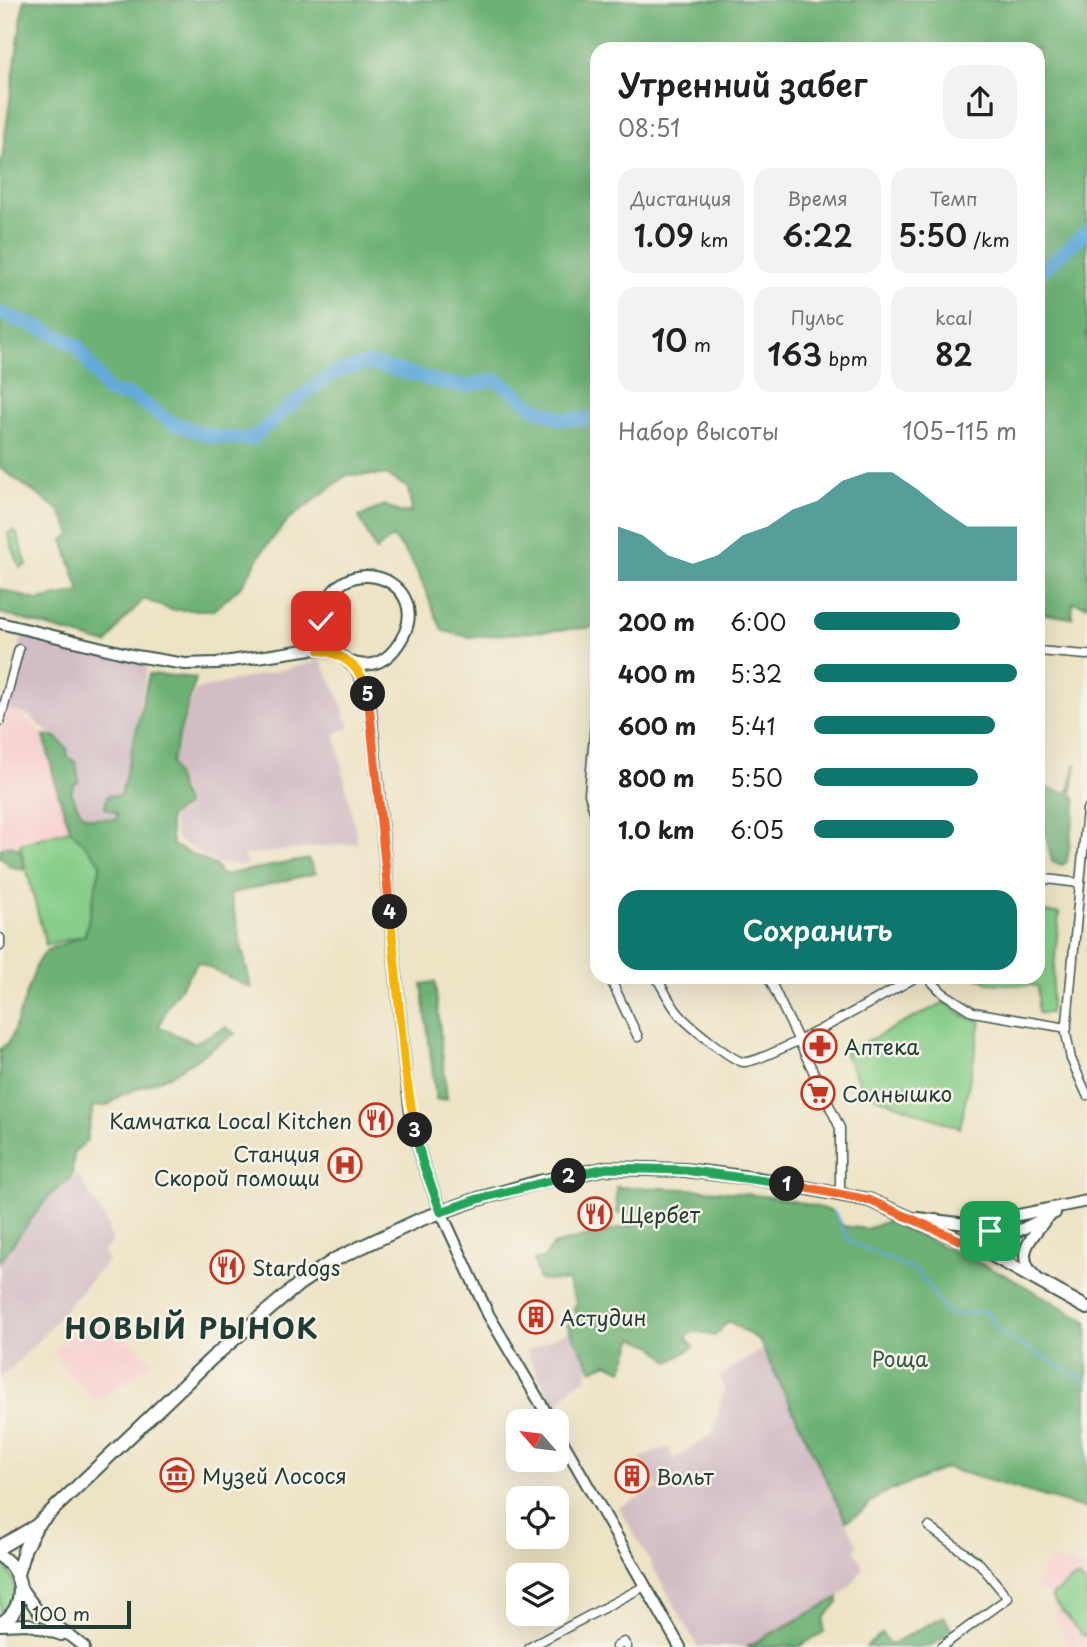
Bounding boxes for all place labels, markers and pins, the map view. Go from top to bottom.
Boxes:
pin [291,591,351,651]
pin: 5 [350,676,386,712]
pin: 4 [372,894,408,930]
pharmacy icon: Аптека [801,1027,839,1065]
place label: Аптека [844,1030,919,1062]
supermarket icon: Солнышко [799,1074,837,1112]
place label: Солнышко [842,1077,952,1109]
restaurant icon: Камчатка Local Kitchen [357,1101,395,1139]
place label: Камчатка Local Kitchen [109,1104,352,1136]
pin: 3 [398,1112,432,1148]
place label: Станция Скорой помощи [154,1137,320,1193]
hospital icon: Станция Скорой помощи [326,1146,364,1184]
pin: 2 [552,1158,586,1194]
pin: 1 [770,1166,804,1202]
restaurant icon: Щербет [576,1195,614,1233]
place label: Щербет [620,1198,701,1230]
pin [960,1201,1020,1261]
restaurant icon: Stardogs [208,1248,246,1286]
place label: Stardogs [252,1251,340,1283]
building icon: Астудин [517,1298,555,1336]
place label: Астудин [560,1301,647,1333]
museum icon: Музей Лосося [158,1456,196,1494]
building icon: Вольт [613,1457,651,1495]
place label: Музей Лосося [202,1459,347,1491]
place label: Вольт [656,1460,715,1492]

